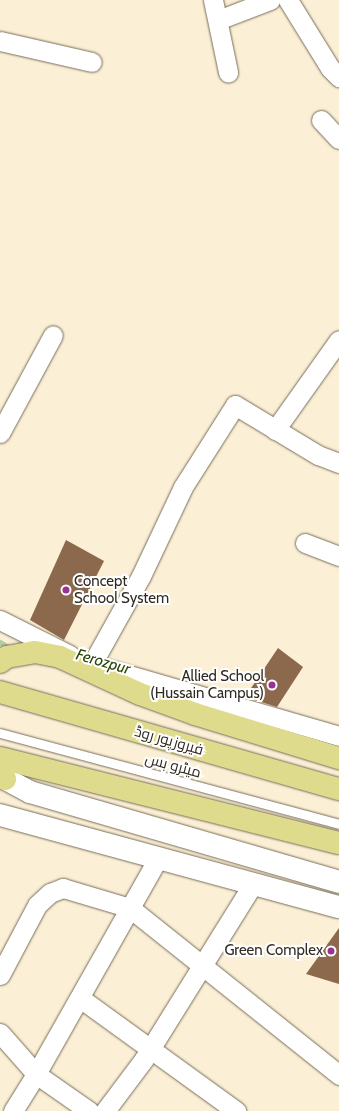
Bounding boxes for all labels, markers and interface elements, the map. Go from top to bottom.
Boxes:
place label: Concept School System [74,572,169,607]
marker: Concept School System [61,585,71,595]
water label: Ferozpur [74,645,132,679]
place label: Allied School (Hussain Campus) [150,667,264,702]
marker: Allied School (Hussain Campus) [267,680,277,690]
street label: فیروزپور روڈ [133,723,205,759]
street label: میٹرو بس [143,750,203,782]
place label: Green Complex [224,942,323,960]
marker: Green Complex [326,946,336,956]

